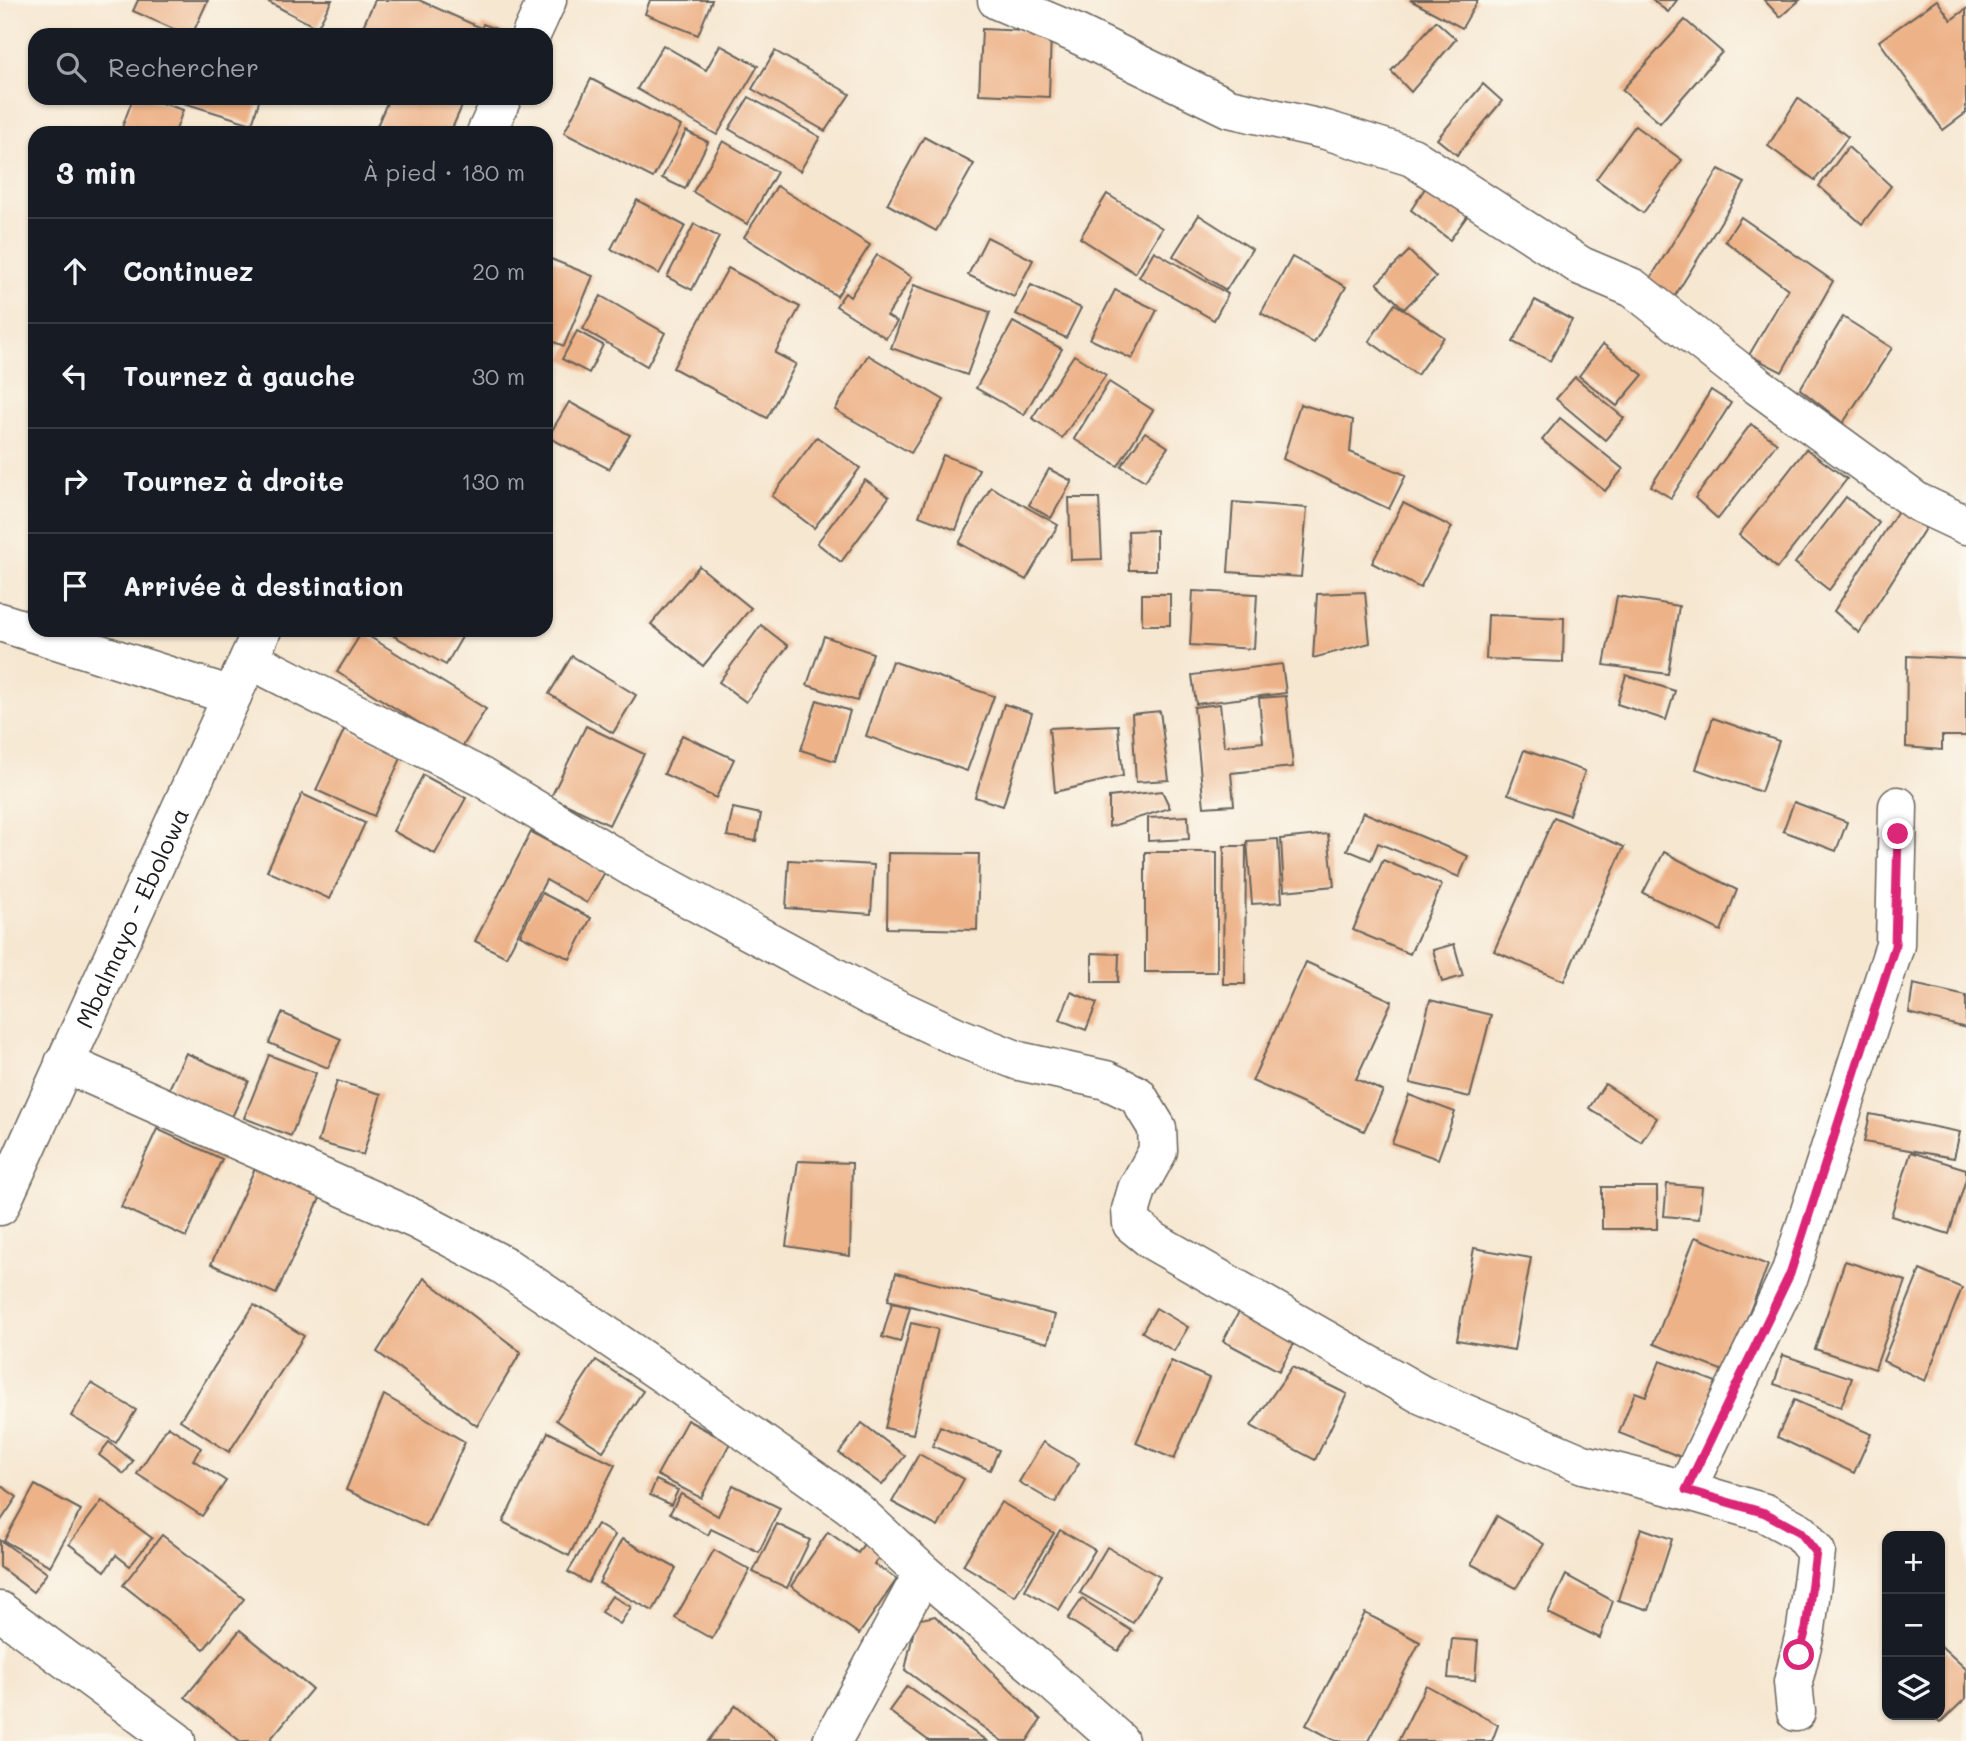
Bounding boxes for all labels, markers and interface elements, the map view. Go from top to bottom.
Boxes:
search box [28,28,553,105]
icon: search [52,48,90,86]
text: Rechercher [108,50,259,84]
text: 3 min [56,152,136,192]
text: À pied · 180 m [363,157,525,187]
icon: ahead [56,252,94,290]
text: Continuez [123,254,253,288]
text: 20 m [472,256,525,286]
icon: left [56,357,94,395]
text: Tournez à gauche [123,359,355,393]
text: 30 m [472,361,525,391]
icon: right [56,462,94,500]
text: Tournez à droite [123,464,344,498]
text: 130 m [461,466,525,496]
icon: arrive [56,567,94,605]
text: Arrivée à destination [123,569,403,603]
street label: Mbalmayo - Ebolowa [68,802,195,1033]
route end [1882,818,1913,849]
map controls [1882,1531,1945,1720]
button: + [1882,1531,1945,1594]
button: − [1882,1594,1945,1657]
route start [1783,1639,1814,1670]
button: layers [1882,1657,1945,1720]

